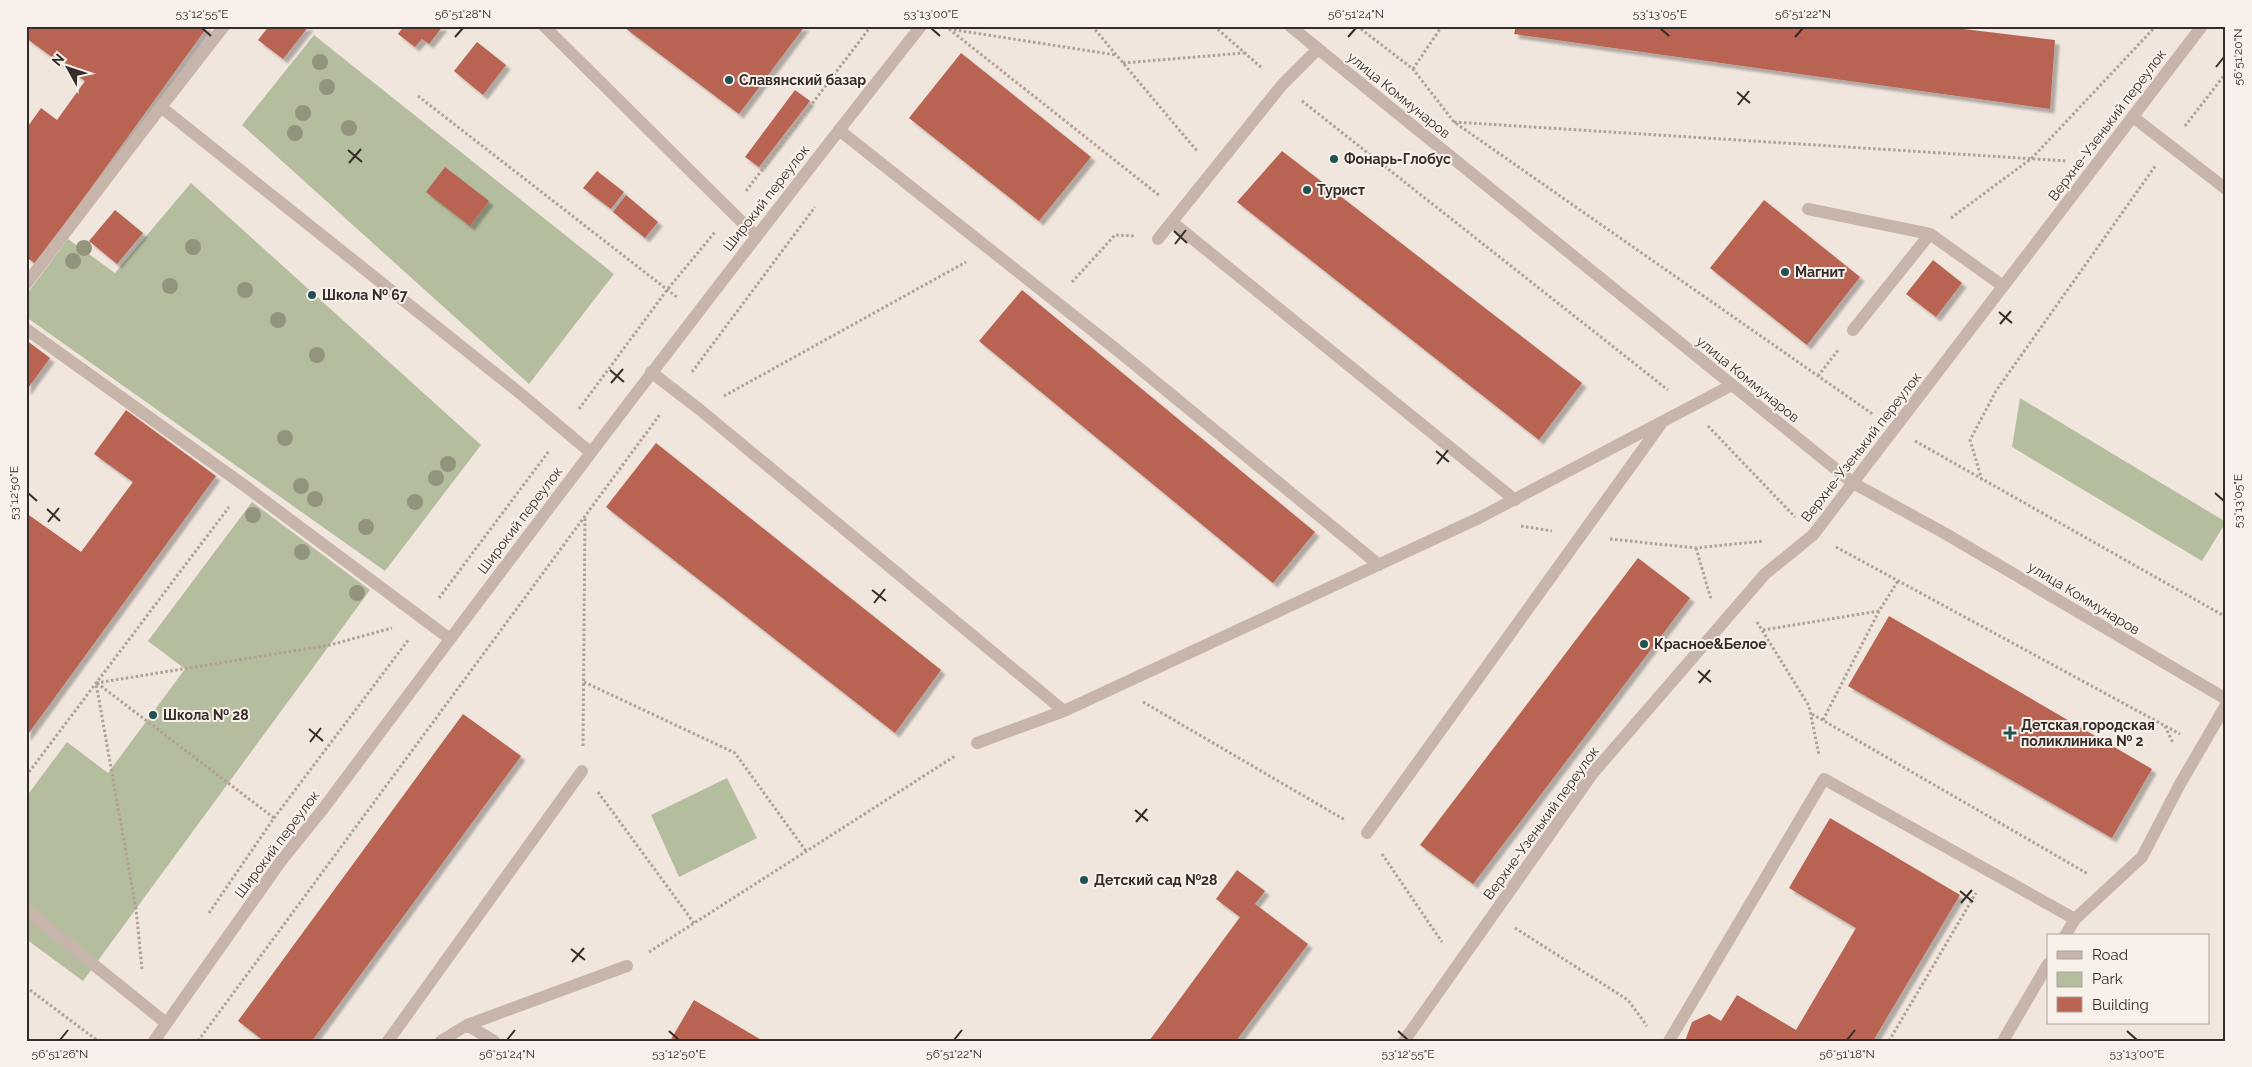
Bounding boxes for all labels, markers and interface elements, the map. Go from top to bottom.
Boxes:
text: 53°12'55"E [175,7,229,21]
text: 56°51'28"N [435,7,491,21]
text: 53°13'00"E [903,7,959,21]
text: 56°51'24"N [1328,7,1384,21]
text: 53°13'05"E [1633,7,1687,21]
text: 56°51'22"N [1775,7,1831,21]
text: 56°51'20"N [2231,29,2245,85]
north arrow [42,42,92,92]
street label: Верхне-Узенький переулок [2045,46,2169,204]
street label: улица Коммунаров [1344,49,1454,141]
text: N [48,50,68,69]
place label: Славянский базар [739,72,866,88]
marker: Славянский базар [723,74,735,86]
street label: Широкий переулок [720,142,812,254]
place label: Фонарь-Глобус [1344,151,1451,167]
marker: Фонарь-Глобус [1328,153,1340,165]
place label: Турист [1317,182,1365,198]
marker: Турист [1301,184,1313,196]
place label: Магнит [1795,264,1845,280]
marker: Магнит [1779,266,1791,278]
place label: Школа № 67 [322,287,408,303]
marker: Школа № 67 [306,289,318,301]
street label: улица Коммунаров [1693,333,1803,425]
street label: Верхне-Узенький переулок [1798,369,1924,525]
street label: Широкий переулок [474,463,566,577]
text: 53°12'50"E [7,466,21,520]
text: 53°13'05"E [2231,474,2245,528]
street label: улица Коммунаров [2025,558,2143,638]
place label: Красное&Белое [1654,636,1767,652]
marker: Красное&Белое [1638,638,1650,650]
place label: Школа № 28 [163,707,249,723]
marker: Школа № 28 [147,709,159,721]
place label: Детская городская поликлиника № 2 [2021,717,2155,749]
marker: Детская городская поликлиника № 2 [2003,726,2017,740]
street label: Верхне-Узенький переулок [1480,743,1602,903]
street label: Широкий переулок [231,787,323,901]
place label: Детский сад №28 [1094,872,1217,888]
marker: Детский сад №28 [1078,874,1090,886]
legend [2047,934,2210,1024]
text: Road [2092,946,2128,964]
text: Park [2092,970,2123,988]
text: Building [2092,996,2149,1014]
text: 56°51'26"N [32,1047,88,1061]
text: 56°51'24"N [479,1047,535,1061]
text: 53°12'50"E [652,1047,706,1061]
text: 56°51'22"N [926,1047,982,1061]
text: 53°12'55"E [1381,1047,1435,1061]
text: 56°51'18"N [1819,1047,1875,1061]
text: 53°13'00"E [2109,1047,2165,1061]

